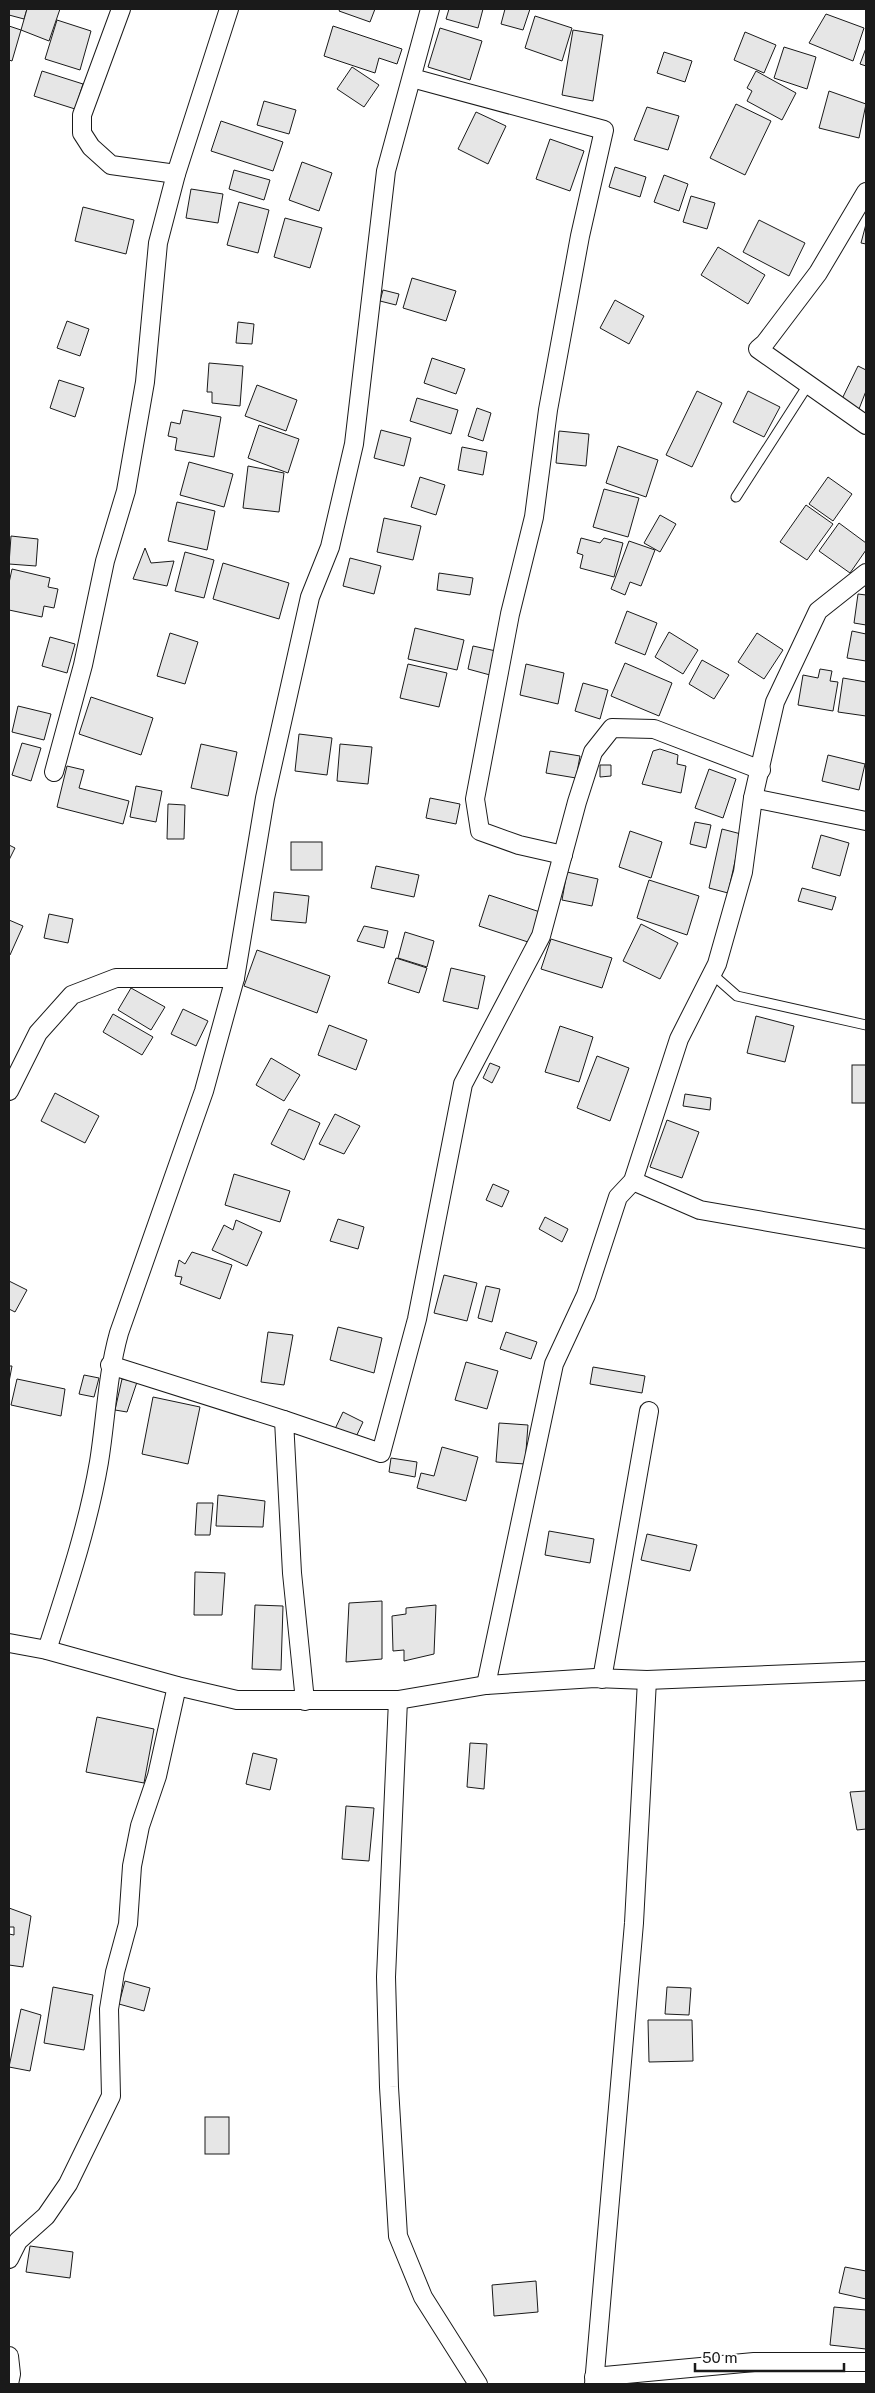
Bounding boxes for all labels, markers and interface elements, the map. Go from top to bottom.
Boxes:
scale bar [695,2340,844,2372]
text: 50 m [702,2349,737,2366]

